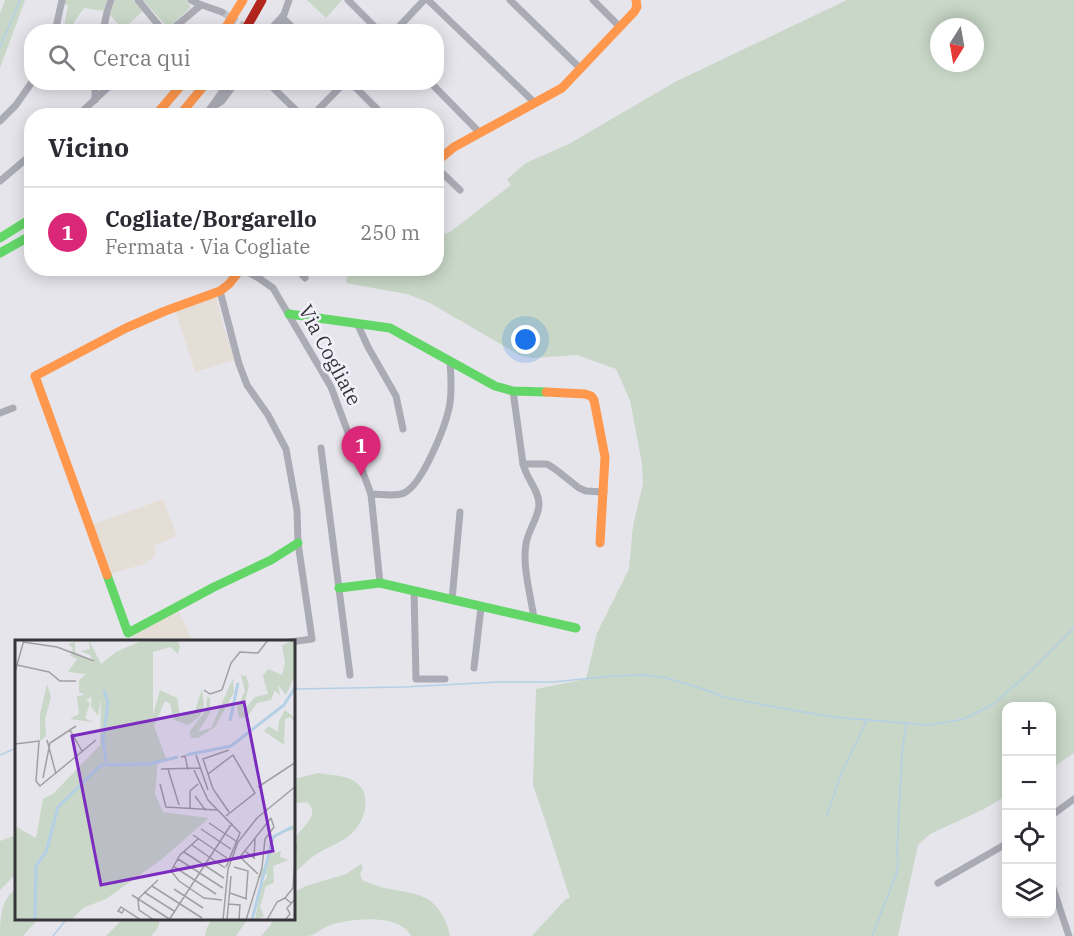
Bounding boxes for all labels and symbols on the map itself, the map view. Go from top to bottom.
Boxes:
north arrow [930,18,984,72]
street label: Via Cogliate [293,300,368,410]
your location [511,325,540,354]
pin: 1 [342,426,380,476]
inset map [15,640,296,921]

